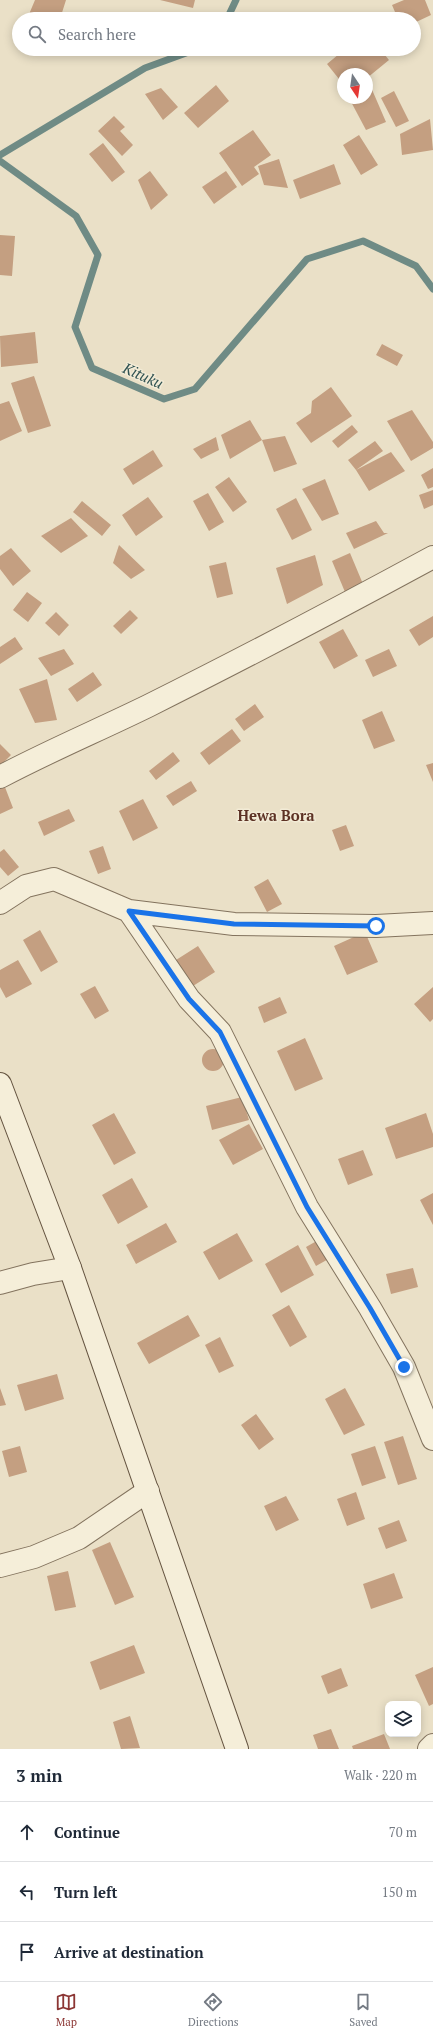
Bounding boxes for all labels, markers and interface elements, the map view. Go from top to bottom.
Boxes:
search box [12,12,421,56]
icon: search [26,23,48,45]
text: Search here [58,24,136,44]
north arrow [337,68,373,104]
water label: Kituku [119,357,167,393]
district label: Hewa Bora [237,805,315,825]
route start [367,917,385,935]
route end [395,1358,413,1376]
map controls [385,1701,421,1737]
button: layers [385,1701,421,1737]
text: 3 min [16,1764,63,1787]
text: Walk · 220 m [344,1766,417,1784]
icon: ahead [16,1821,38,1843]
text: Continue [54,1822,120,1842]
text: 70 m [389,1823,417,1841]
icon: left [16,1881,38,1903]
text: Turn left [54,1882,118,1902]
text: 150 m [382,1883,417,1901]
icon: arrive [16,1941,38,1963]
text: Arrive at destination [54,1942,204,1962]
tab: Map [55,1991,77,2029]
tab: Directions [188,1991,239,2029]
tab: Saved [349,1991,378,2029]

